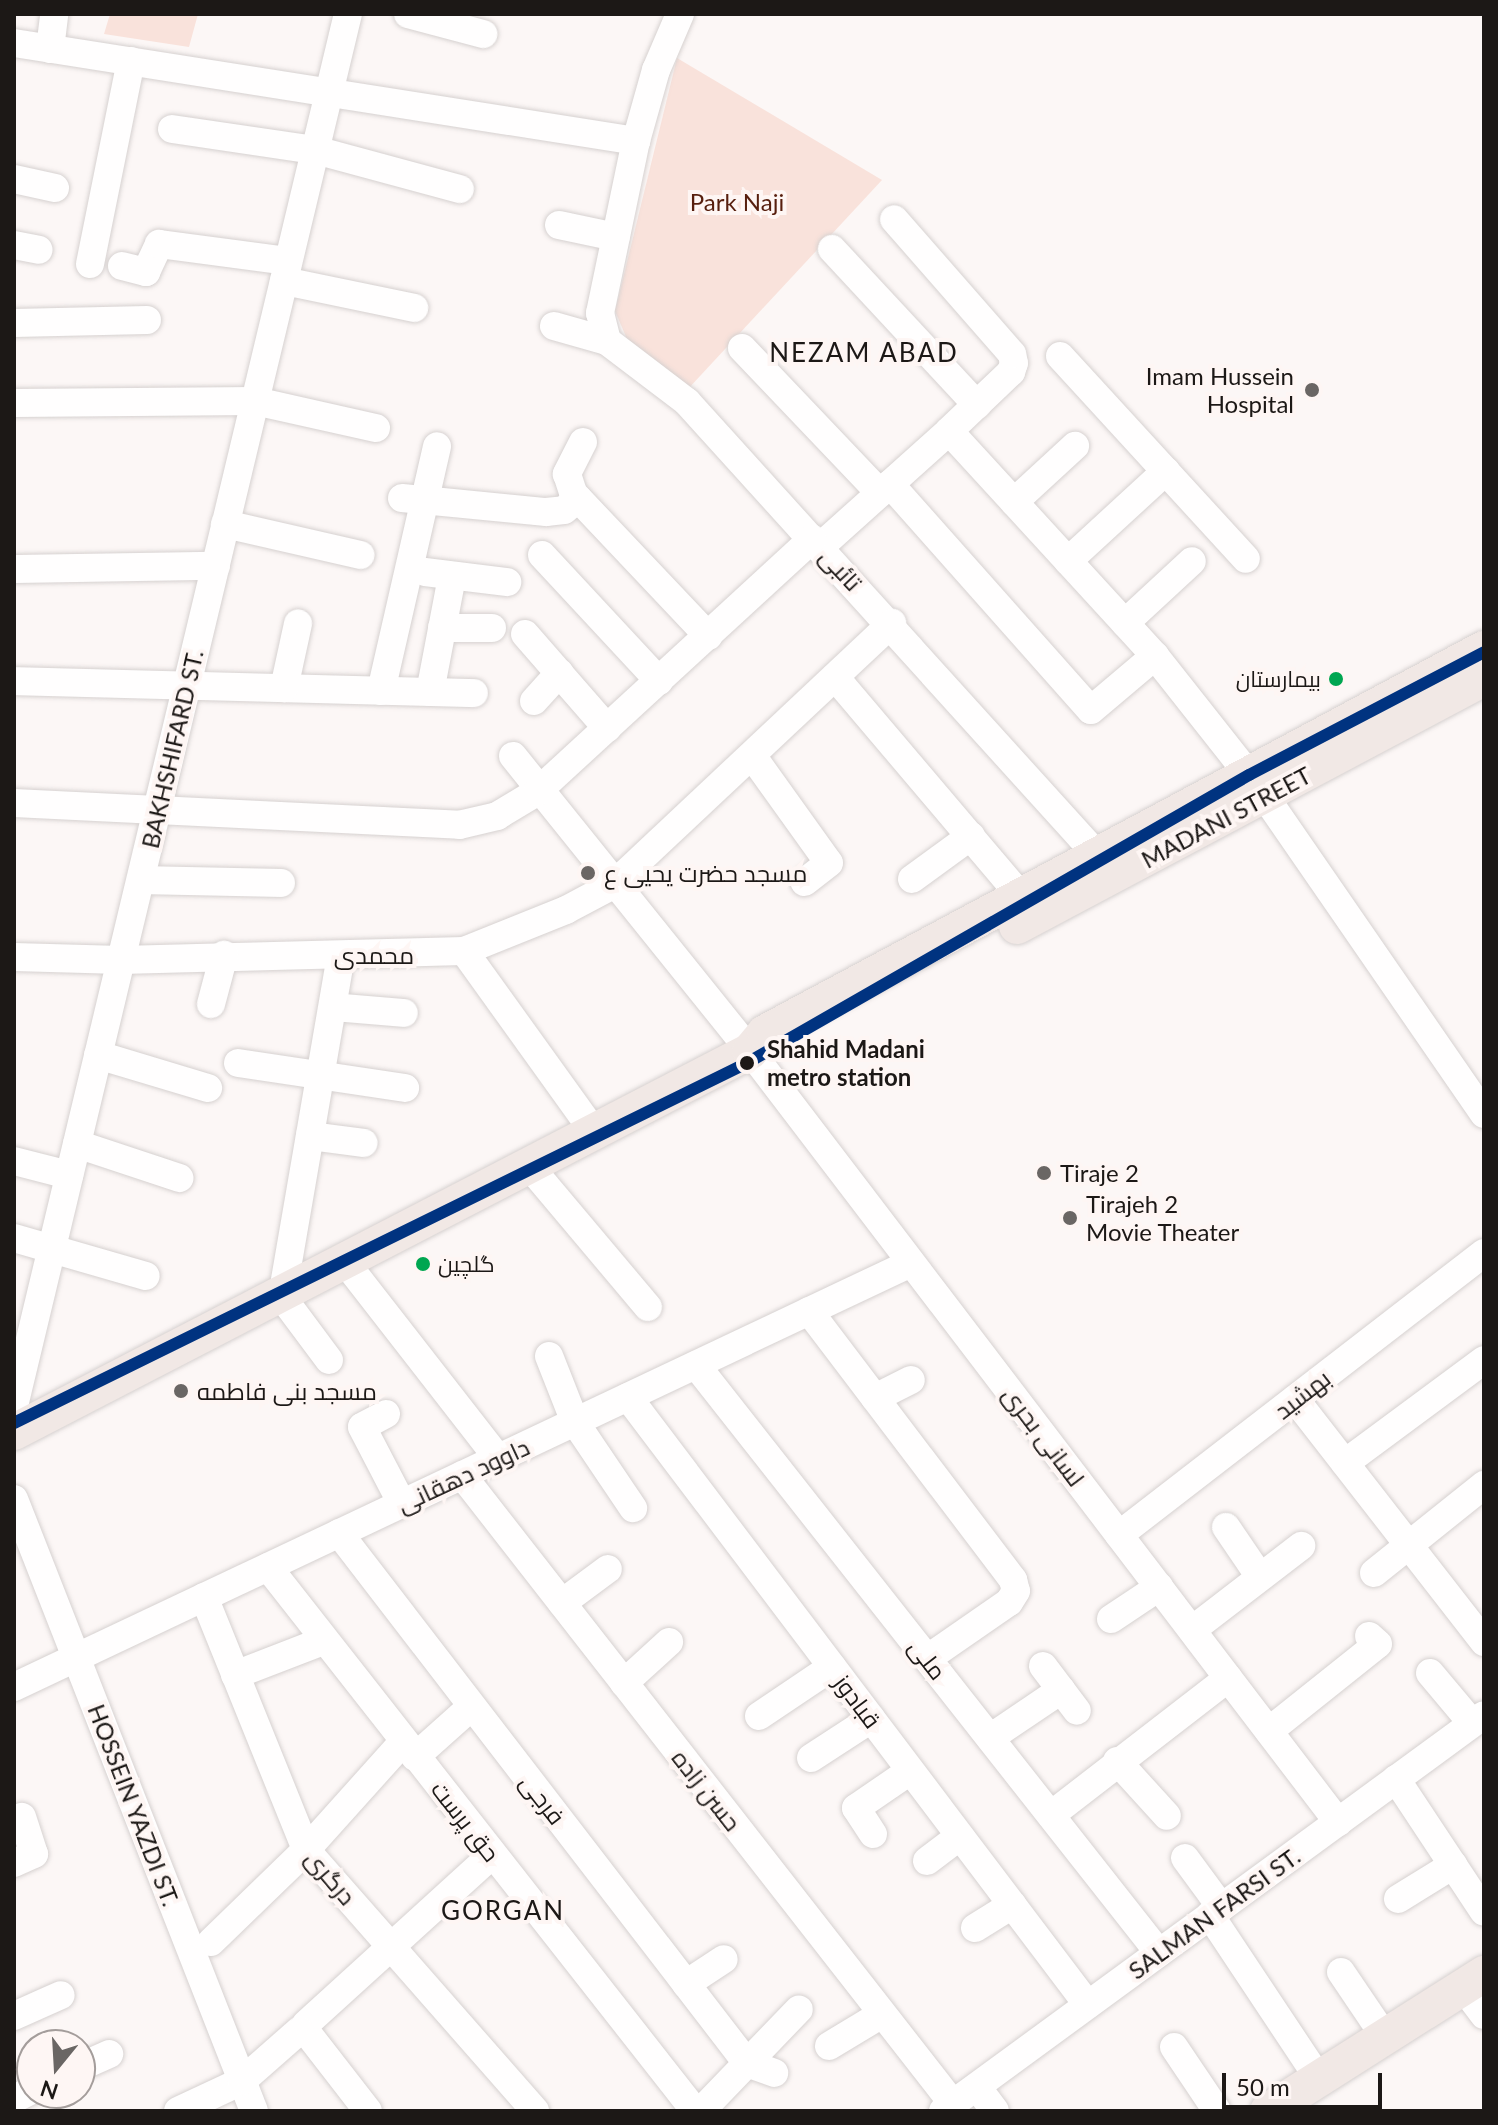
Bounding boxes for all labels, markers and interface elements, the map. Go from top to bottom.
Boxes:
park label: Park Naji [690,188,784,216]
district label: NEZAM ABAD [769,337,959,369]
place label: Imam Hussein Hospital [1146,362,1294,418]
marker: Imam Hussein Hospital [1301,379,1323,401]
street label: تائبی [814,542,868,596]
street label: BAKHSHIFARD ST. [135,647,209,851]
place label: بیمارستان [1236,666,1321,692]
marker: بیمارستان [1328,671,1344,687]
street label: MADANI STREET [1136,760,1316,874]
place label: مسجد حضرت یحیی ع [604,859,807,887]
marker: مسجد حضرت یحیی ع [579,864,597,882]
street label: محمدی [334,941,414,969]
place label: Shahid Madani metro station [767,1035,925,1091]
marker: Shahid Madani metro station [734,1050,760,1076]
place label: Tiraje 2 [1060,1159,1139,1187]
marker: Tiraje 2 [1035,1164,1053,1182]
place label: Tirajeh 2 Movie Theater [1086,1190,1240,1246]
marker: Tirajeh 2 Movie Theater [1061,1209,1079,1227]
place label: گلچین [438,1251,495,1277]
marker: گلچین [415,1256,431,1272]
street label: بهشید [1268,1363,1336,1425]
place label: مسجد بنی فاطمه [197,1377,377,1405]
street label: لسانی بحری [997,1380,1091,1492]
marker: مسجد بنی فاطمه [172,1382,190,1400]
street label: داوود دهقانی [392,1432,534,1518]
street label: ملی [903,1633,953,1685]
street label: قبادوز [829,1668,887,1734]
street label: HOSSEIN YAZDI ST. [82,1700,186,1910]
street label: حسن زاده [666,1744,748,1836]
street label: فرجی [514,1768,572,1830]
street label: حق پرست [426,1775,506,1867]
street label: SALMAN FARSI ST. [1123,1841,1305,1985]
street label: درگری [300,1844,362,1910]
district label: GORGAN [441,1895,565,1927]
north arrow [16,2029,96,2109]
scale bar [1226,2057,1386,2107]
text: 50 m [1236,2072,1290,2101]
text: N [37,2075,61,2106]

